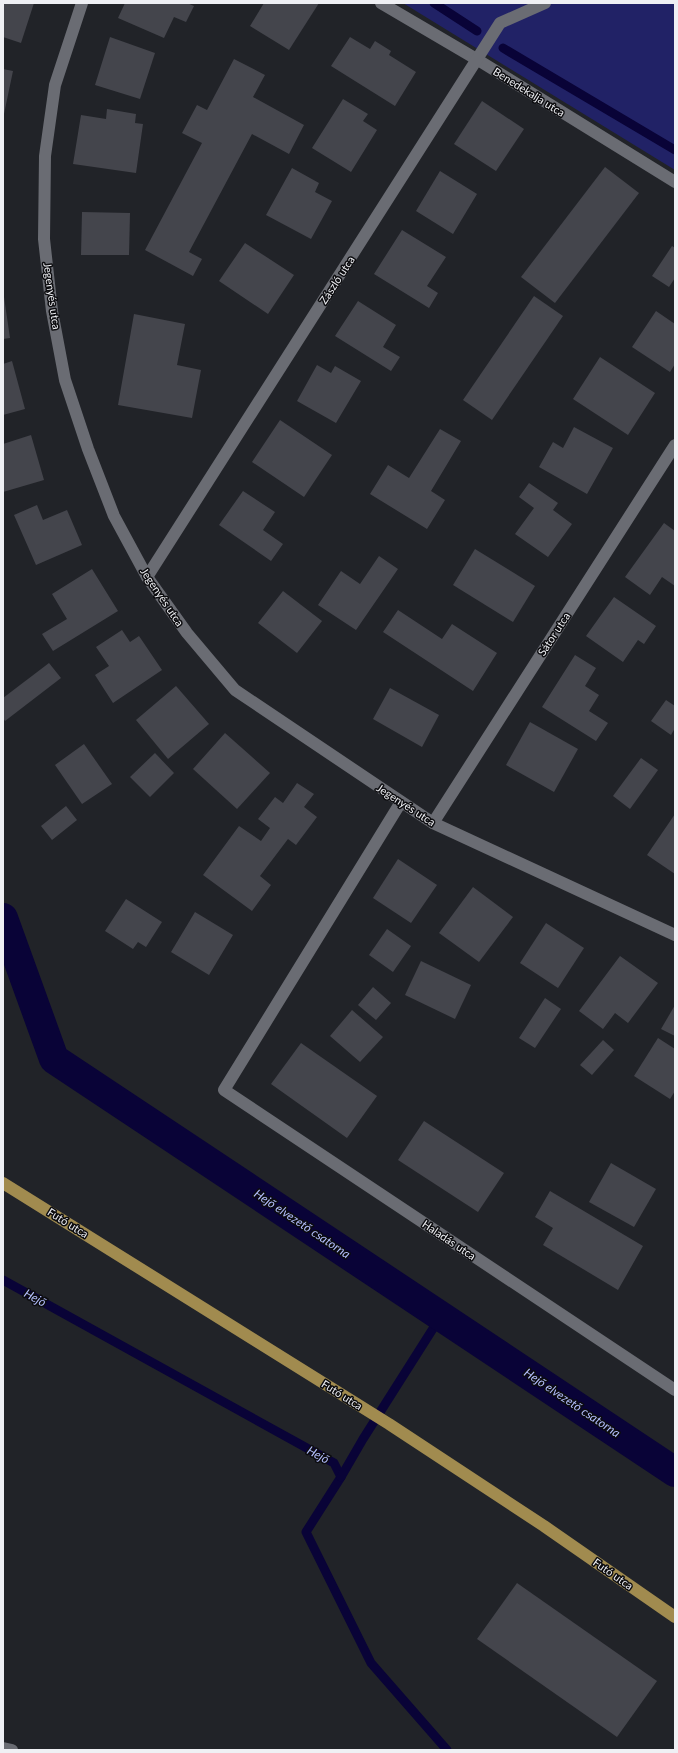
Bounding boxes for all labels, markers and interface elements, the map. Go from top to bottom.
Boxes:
street label: Benedekalja utca [491,64,568,119]
street label: Zászló utca [316,253,357,306]
street label: Jegenyés utca [41,262,64,330]
street label: Jegenyés utca [138,565,187,628]
street label: Sátor utca [535,610,572,658]
street label: Jegenyés utca [374,781,438,828]
water label: Hejő elvezető csatorna [251,1186,353,1261]
street label: Futó utca [45,1205,91,1240]
street label: Haladás utca [420,1217,479,1262]
water label: Hejő [22,1285,50,1310]
water label: Hejő elvezető csatorna [521,1365,623,1440]
street label: Futó utca [319,1377,365,1412]
water label: Hejő [305,1442,333,1467]
street label: Futó utca [591,1555,636,1592]

